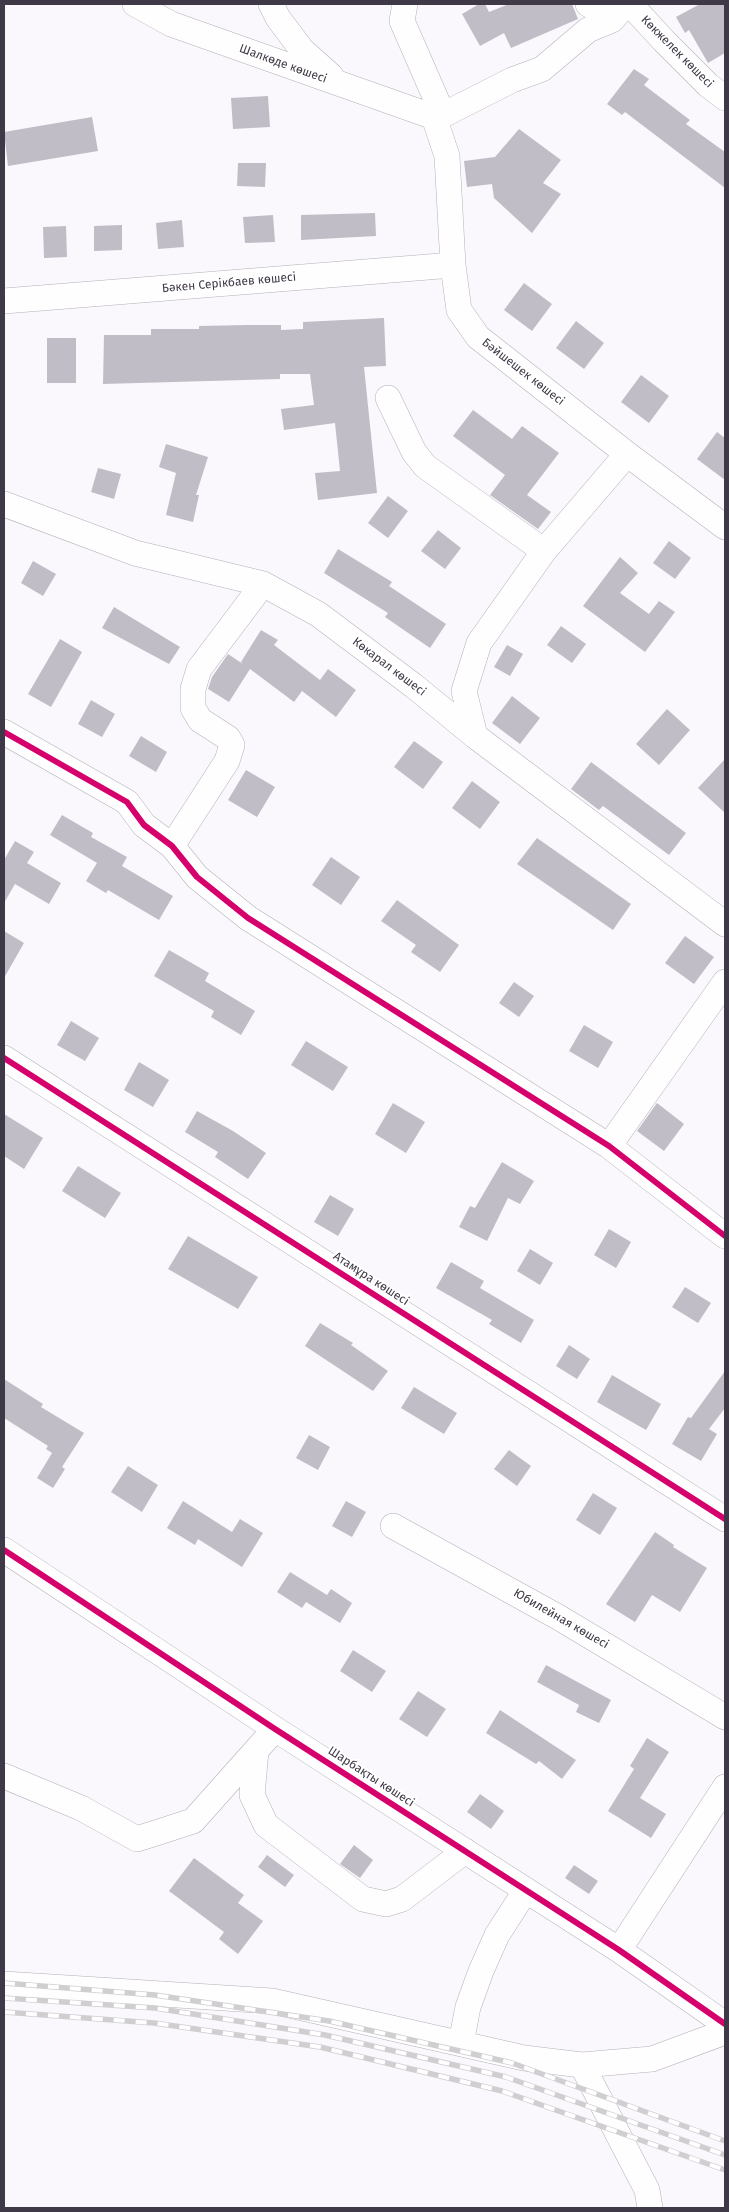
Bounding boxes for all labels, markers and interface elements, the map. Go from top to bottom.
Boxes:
street label: Көкжелек көшесі [638,13,716,91]
street label: Шалкөде көшесі [237,41,329,87]
street label: Бәкен Серікбаев көшесі [161,270,297,296]
street label: Бәйшешек көшесі [479,335,567,409]
street label: Көкарал көшесі [349,635,429,699]
street label: Атамұра көшесі [331,1249,411,1309]
street label: Юбилейная көшесі [511,1586,611,1652]
street label: Шарбақты көшесі [325,1744,417,1810]

